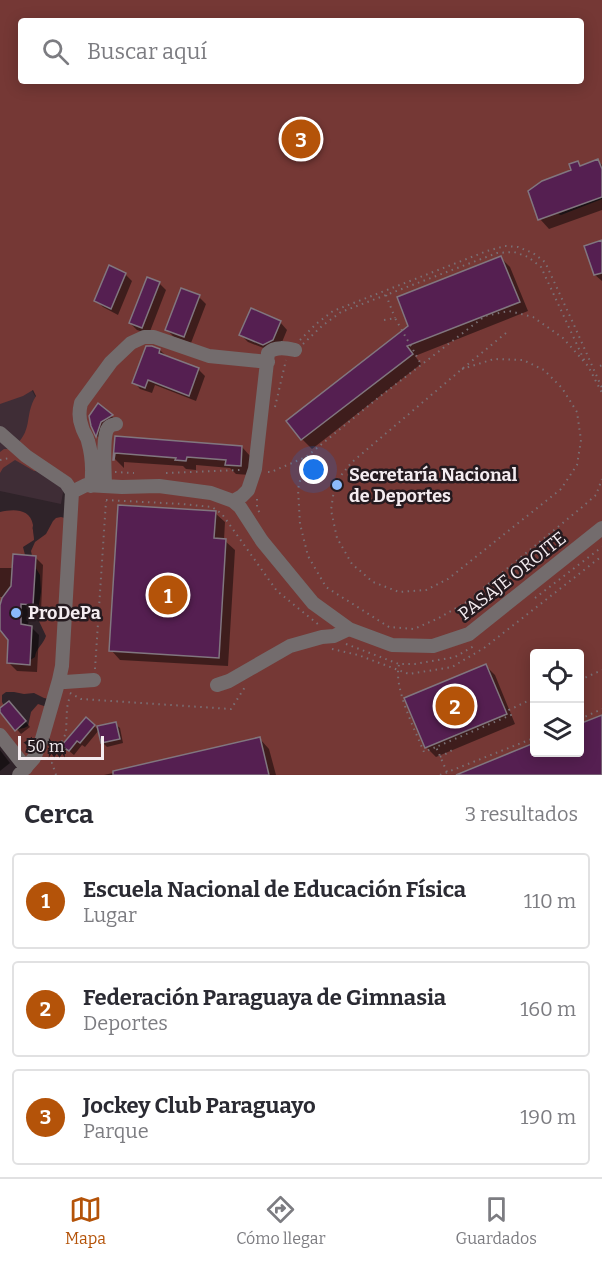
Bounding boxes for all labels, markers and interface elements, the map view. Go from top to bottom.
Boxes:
search box [18,18,584,84]
icon: search [39,35,72,68]
text: Buscar aquí [87,38,207,65]
pin: 3 [282,116,320,162]
your location [299,455,328,484]
place label: Secretaría Nacional de Deportes [349,464,518,507]
marker: Secretaría Nacional de Deportes [330,478,344,492]
street label: PASAJE OROITE [454,527,570,625]
pin: 1 [148,572,188,618]
place label: ProDePa [28,602,101,624]
marker: ProDePa [9,606,23,620]
map controls [530,649,584,757]
button: locate [530,649,584,703]
pin: 2 [436,684,474,728]
button: layers [530,703,584,757]
scale bar [18,733,104,760]
text: 50 m [27,737,64,756]
text: Cerca [24,799,94,830]
text: 3 resultados [465,802,578,826]
text: Escuela Nacional de Educación Física [83,876,466,903]
text: 1 [41,889,50,913]
text: 110 m [524,889,576,913]
text: Lugar [83,903,137,927]
text: Federación Paraguaya de Gimnasia [83,984,446,1011]
text: 2 [40,997,51,1021]
text: 160 m [520,997,576,1021]
text: Deportes [83,1011,168,1035]
text: Jockey Club Paraguayo [83,1092,316,1119]
text: 3 [40,1105,51,1129]
text: 190 m [520,1105,576,1129]
text: Parque [83,1119,149,1143]
tab: Mapa [65,1193,106,1248]
tab: Cómo llegar [236,1193,325,1248]
tab: Guardados [456,1193,537,1248]

